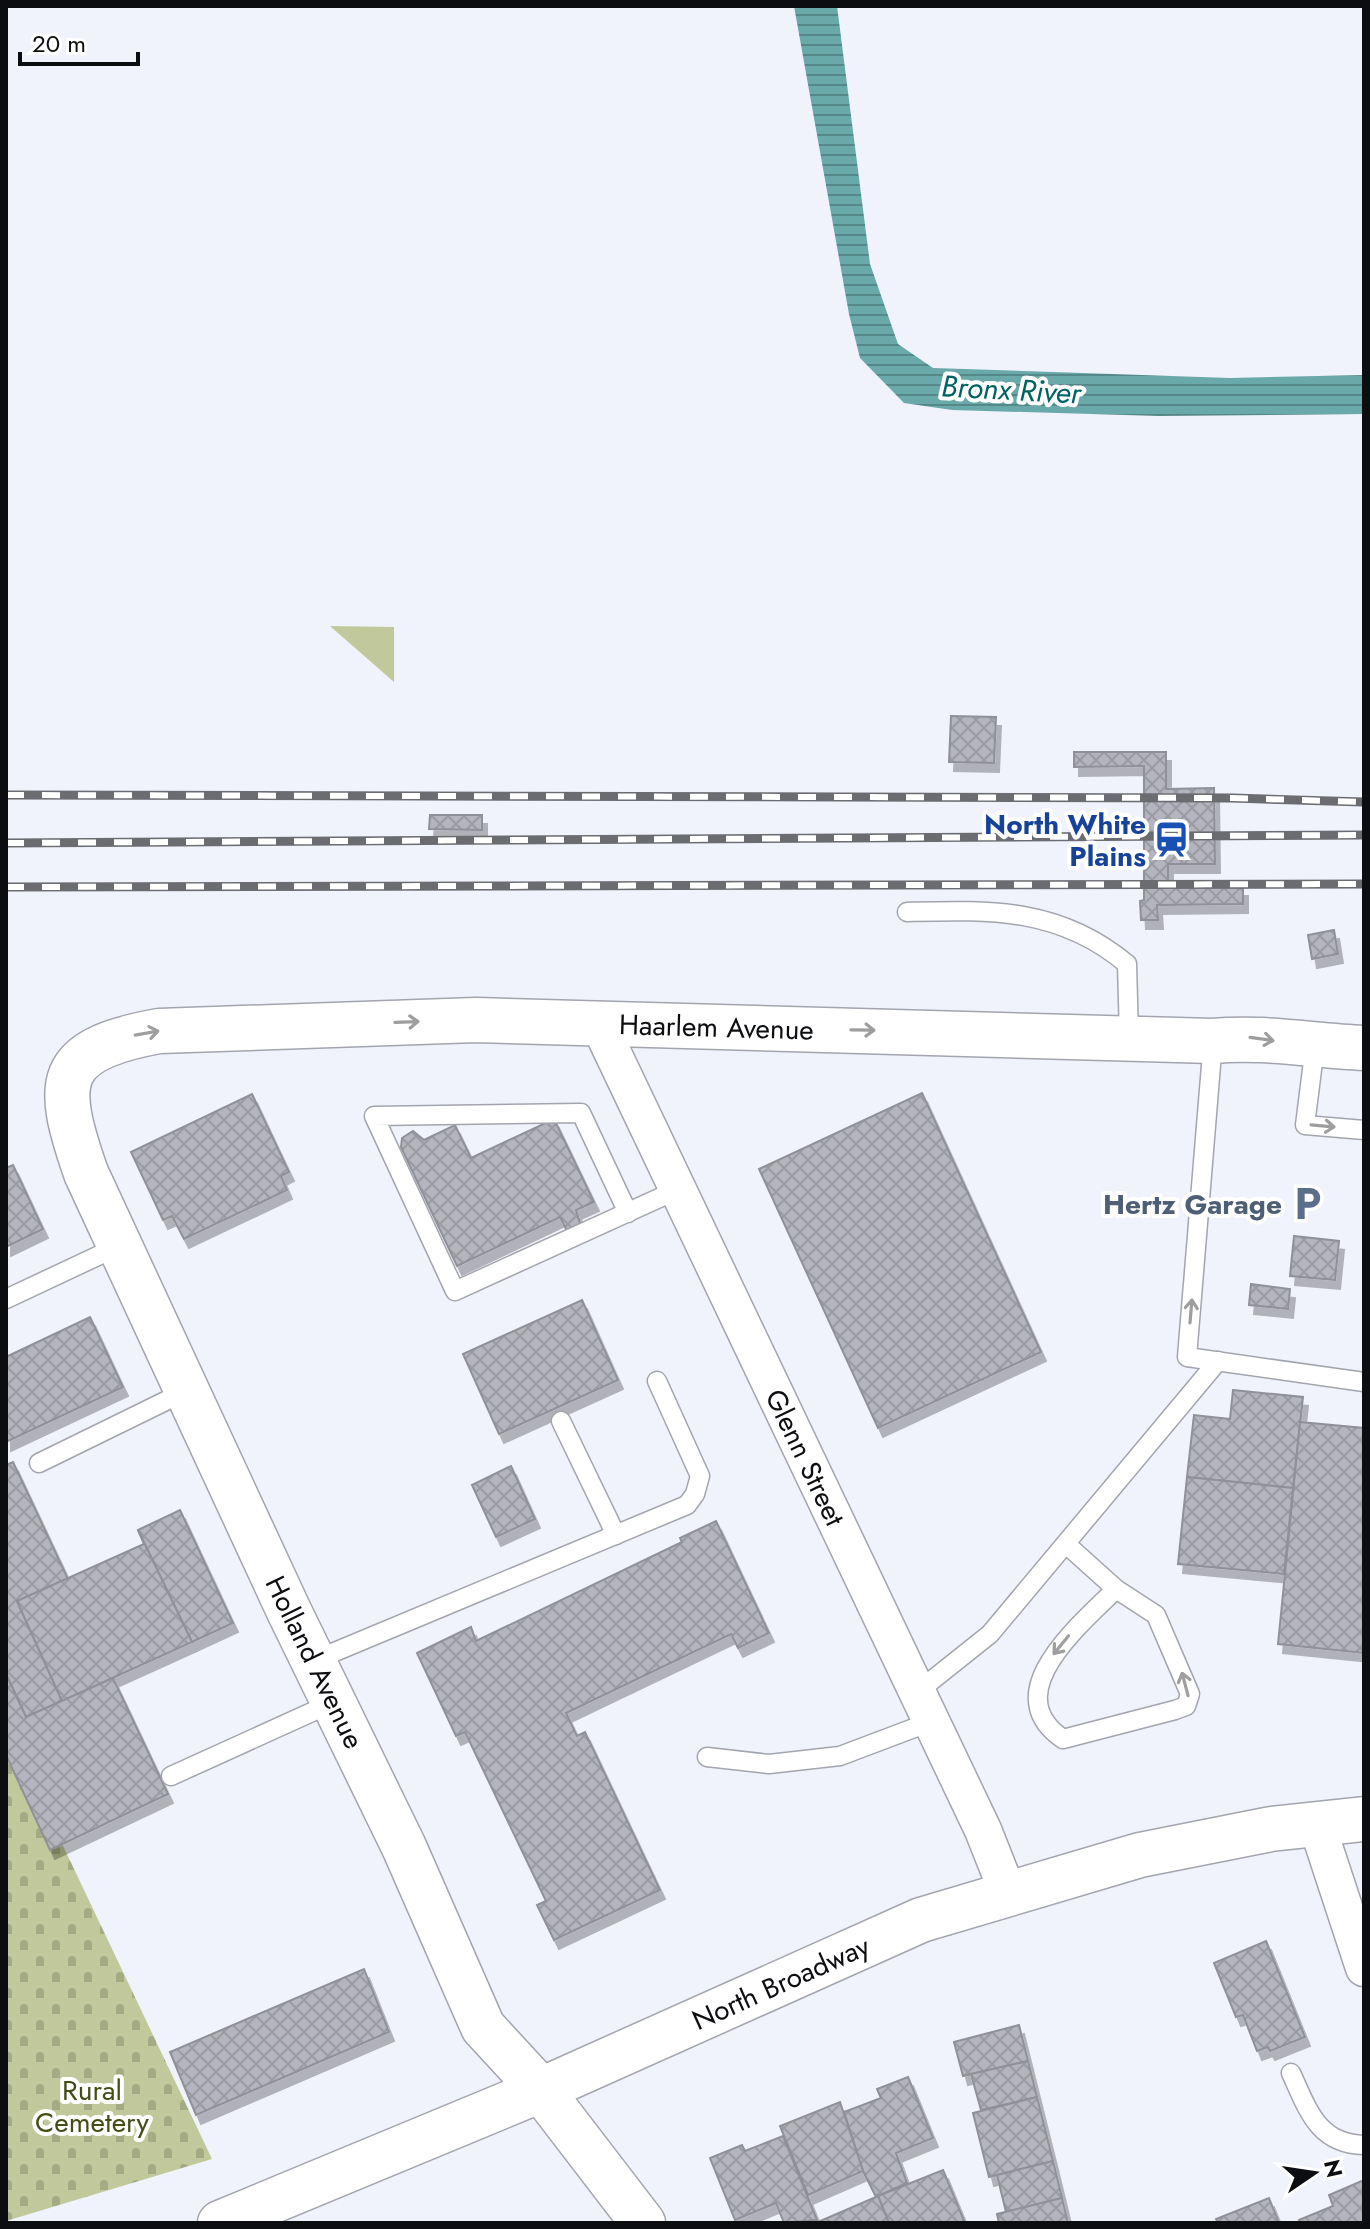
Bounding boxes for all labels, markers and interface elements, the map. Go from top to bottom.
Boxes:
scale bar [20,16,138,66]
text: 20 m [32,26,86,61]
water label: Bronx River [940,364,1084,415]
place label: North White Plains [984,804,1146,877]
station icon: North White Plains [1153,821,1191,859]
street label: Haarlem Avenue [618,1004,814,1051]
one-way arrow [393,1015,420,1030]
one-way arrow [849,1023,876,1038]
one-way arrow [134,1025,159,1040]
one-way arrow [1248,1032,1275,1047]
one-way arrow [1309,1119,1336,1134]
place label: Hertz Garage [1103,1184,1282,1225]
parking icon: Hertz Garage [1289,1185,1327,1223]
one-way arrow [1184,1298,1199,1325]
street label: Glenn Street [755,1382,855,1533]
street label: Holland Avenue [255,1569,374,1756]
one-way arrow [1052,1635,1070,1655]
one-way arrow [1177,1672,1192,1697]
street label: North Broadway [685,1925,877,2041]
park label: Rural Cemetery [35,2070,150,2143]
north arrow [1274,2133,1354,2213]
text: N [1316,2156,1351,2181]

